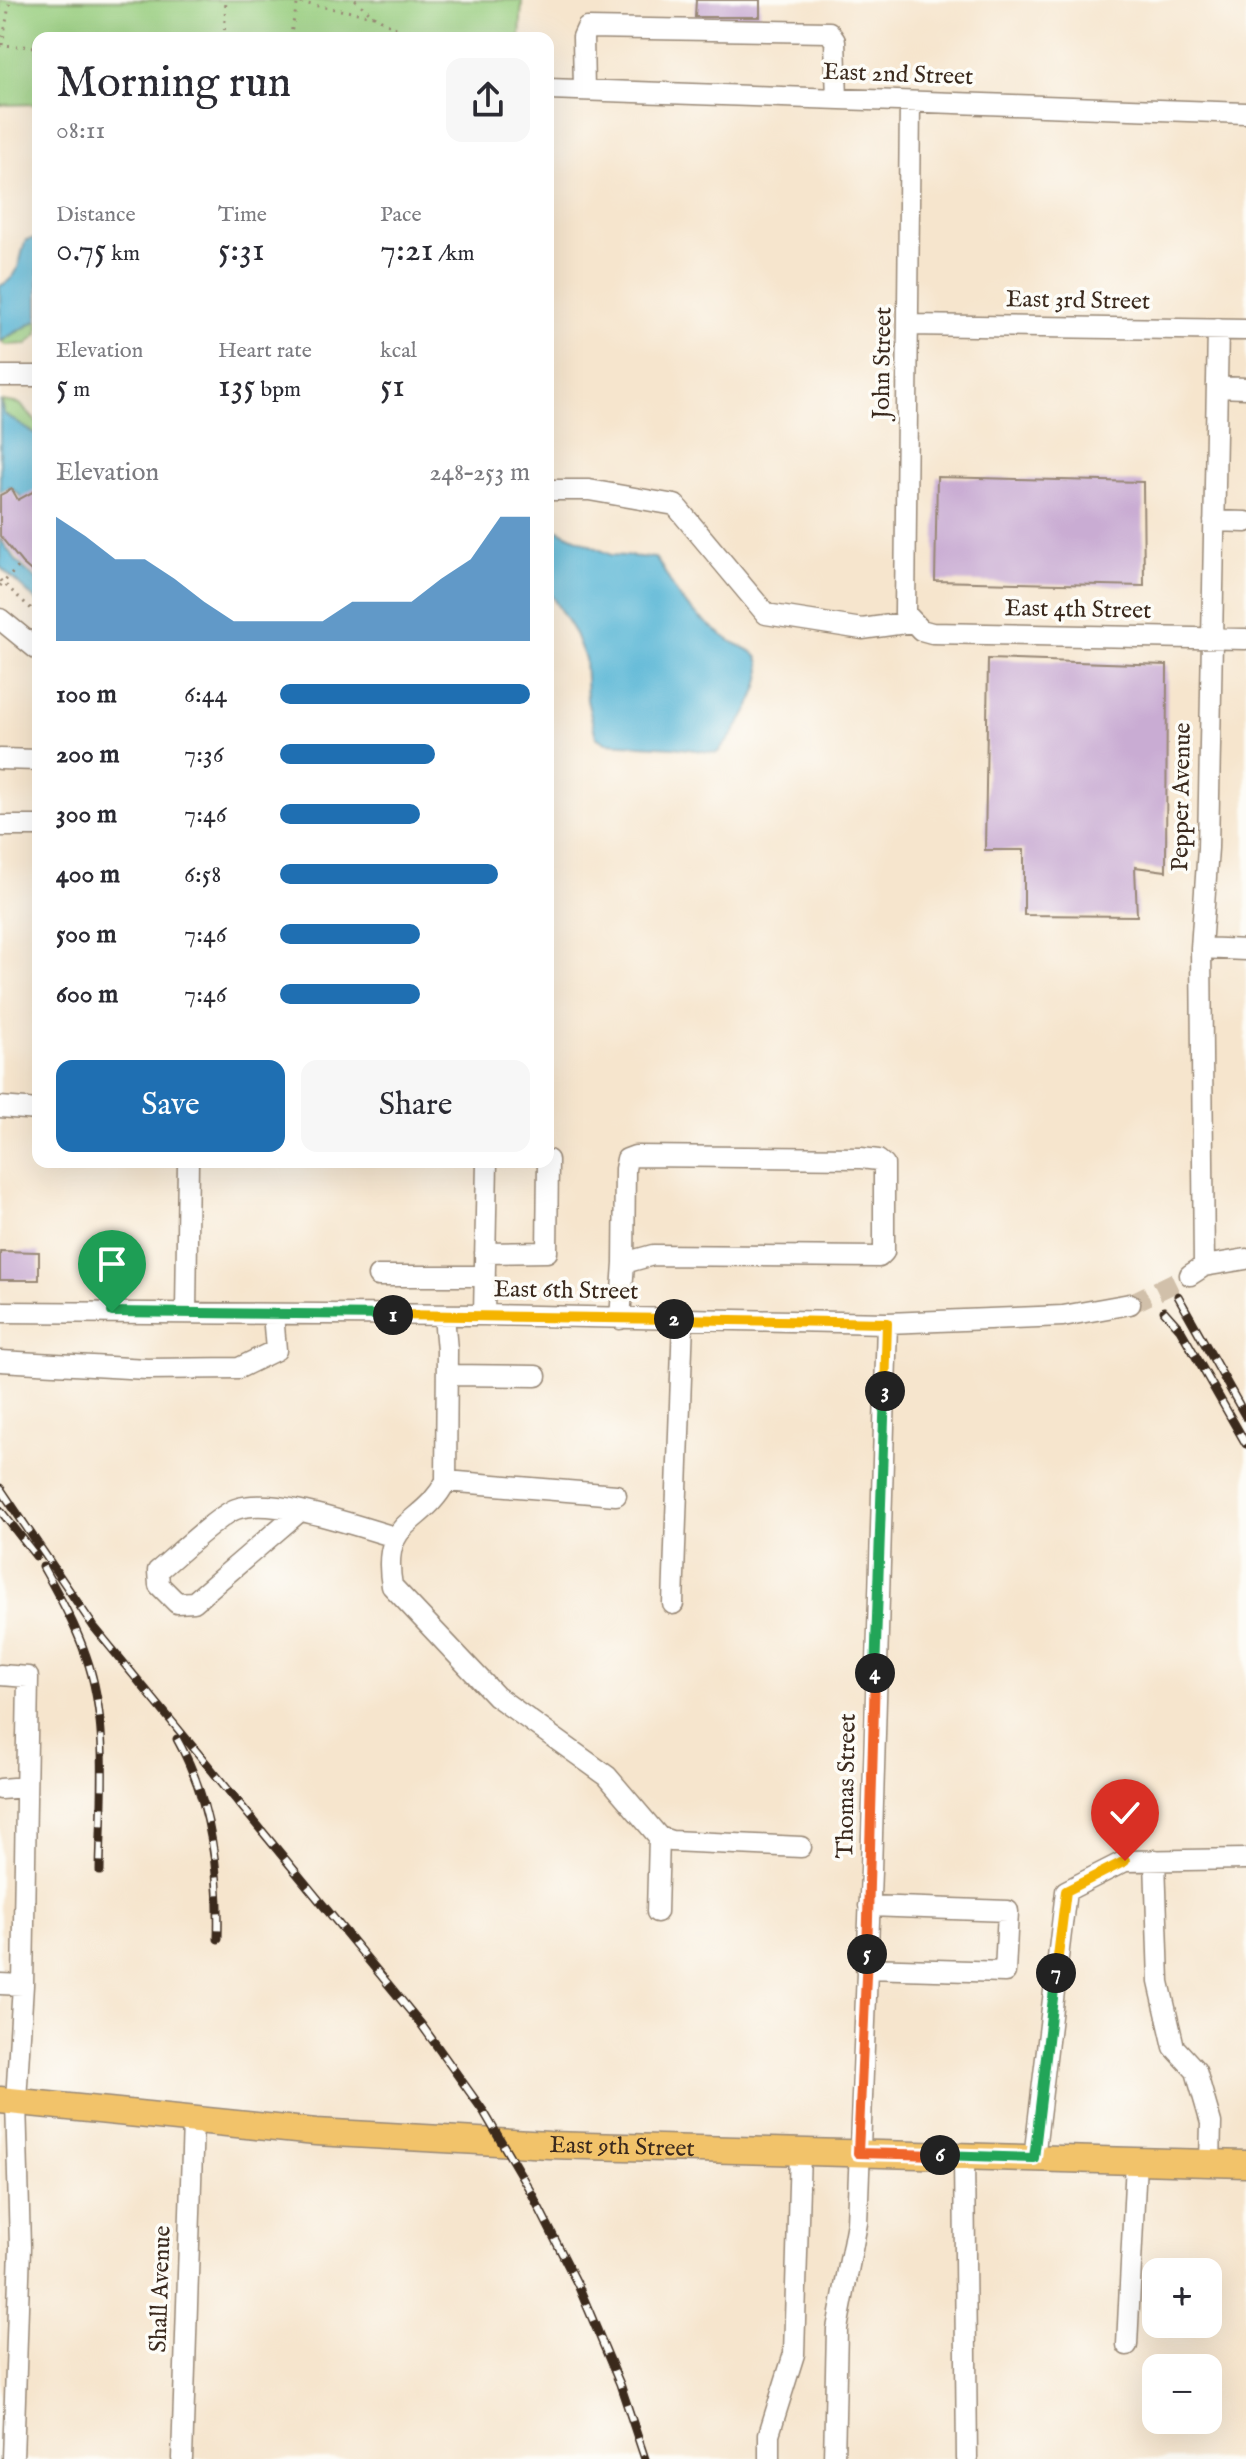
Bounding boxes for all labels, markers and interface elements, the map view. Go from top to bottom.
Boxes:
text: Morning run [56,56,291,112]
street label: East 2nd Street [822,57,974,93]
button: share [446,58,530,142]
text: 08:11 [56,114,105,147]
text: Distance [56,201,136,229]
text: Time [218,201,267,229]
text: Pace [380,201,422,229]
text: 0.75 [56,229,106,272]
text: 5:31 [218,229,265,272]
text: 7:21 [380,229,434,272]
text: km [106,240,140,268]
text: /km [434,240,475,268]
street label: East 3rd Street [1006,284,1150,318]
street label: John Street [866,307,899,422]
text: Elevation [56,337,143,365]
text: Heart rate [218,337,312,365]
text: kcal [380,337,417,365]
text: 5 [56,365,68,408]
text: 135 [218,365,256,408]
text: 51 [380,365,405,408]
text: m [68,376,90,404]
text: bpm [256,376,301,404]
text: Elevation [56,456,159,489]
text: 248–253 m [429,456,530,489]
street label: East 4th Street [1004,593,1152,627]
text: 100 m [56,678,117,711]
text: 6:44 [184,678,227,711]
street label: Pepper Avenue [1165,722,1199,872]
text: 200 m [56,738,120,771]
text: 7:36 [184,738,224,771]
text: 300 m [56,798,117,831]
text: 7:46 [184,798,227,831]
text: 400 m [56,858,120,891]
text: 6:58 [184,858,221,891]
text: 500 m [56,918,117,951]
text: 7:46 [184,918,227,951]
text: 600 m [56,978,118,1011]
text: 7:46 [184,978,227,1011]
button: Save [56,1060,285,1152]
button: Share [301,1060,530,1152]
pin [78,1230,146,1312]
icon: arrive [90,1242,134,1286]
street label: East 6th Street [493,1274,639,1308]
pin: 1 [373,1295,413,1335]
pin: 2 [654,1299,694,1339]
text: 1 [389,1301,397,1329]
text: 2 [669,1305,679,1333]
pin: 3 [865,1371,905,1411]
text: 3 [881,1377,889,1405]
pin: 4 [855,1653,895,1693]
text: 4 [870,1659,880,1687]
street label: Thomas Street [830,1713,864,1859]
pin [1091,1779,1159,1861]
icon: check [1103,1791,1147,1835]
pin: 5 [847,1934,887,1974]
text: 5 [863,1940,871,1968]
pin: 7 [1036,1953,1076,1993]
text: 7 [1051,1959,1061,1987]
street label: East 9th Street [549,2130,695,2164]
pin: 6 [920,2135,960,2175]
text: 6 [935,2141,945,2169]
street label: Shall Avenue [143,2225,179,2353]
map controls [1142,2258,1222,2434]
button: + [1142,2258,1222,2338]
button: − [1142,2354,1222,2434]

